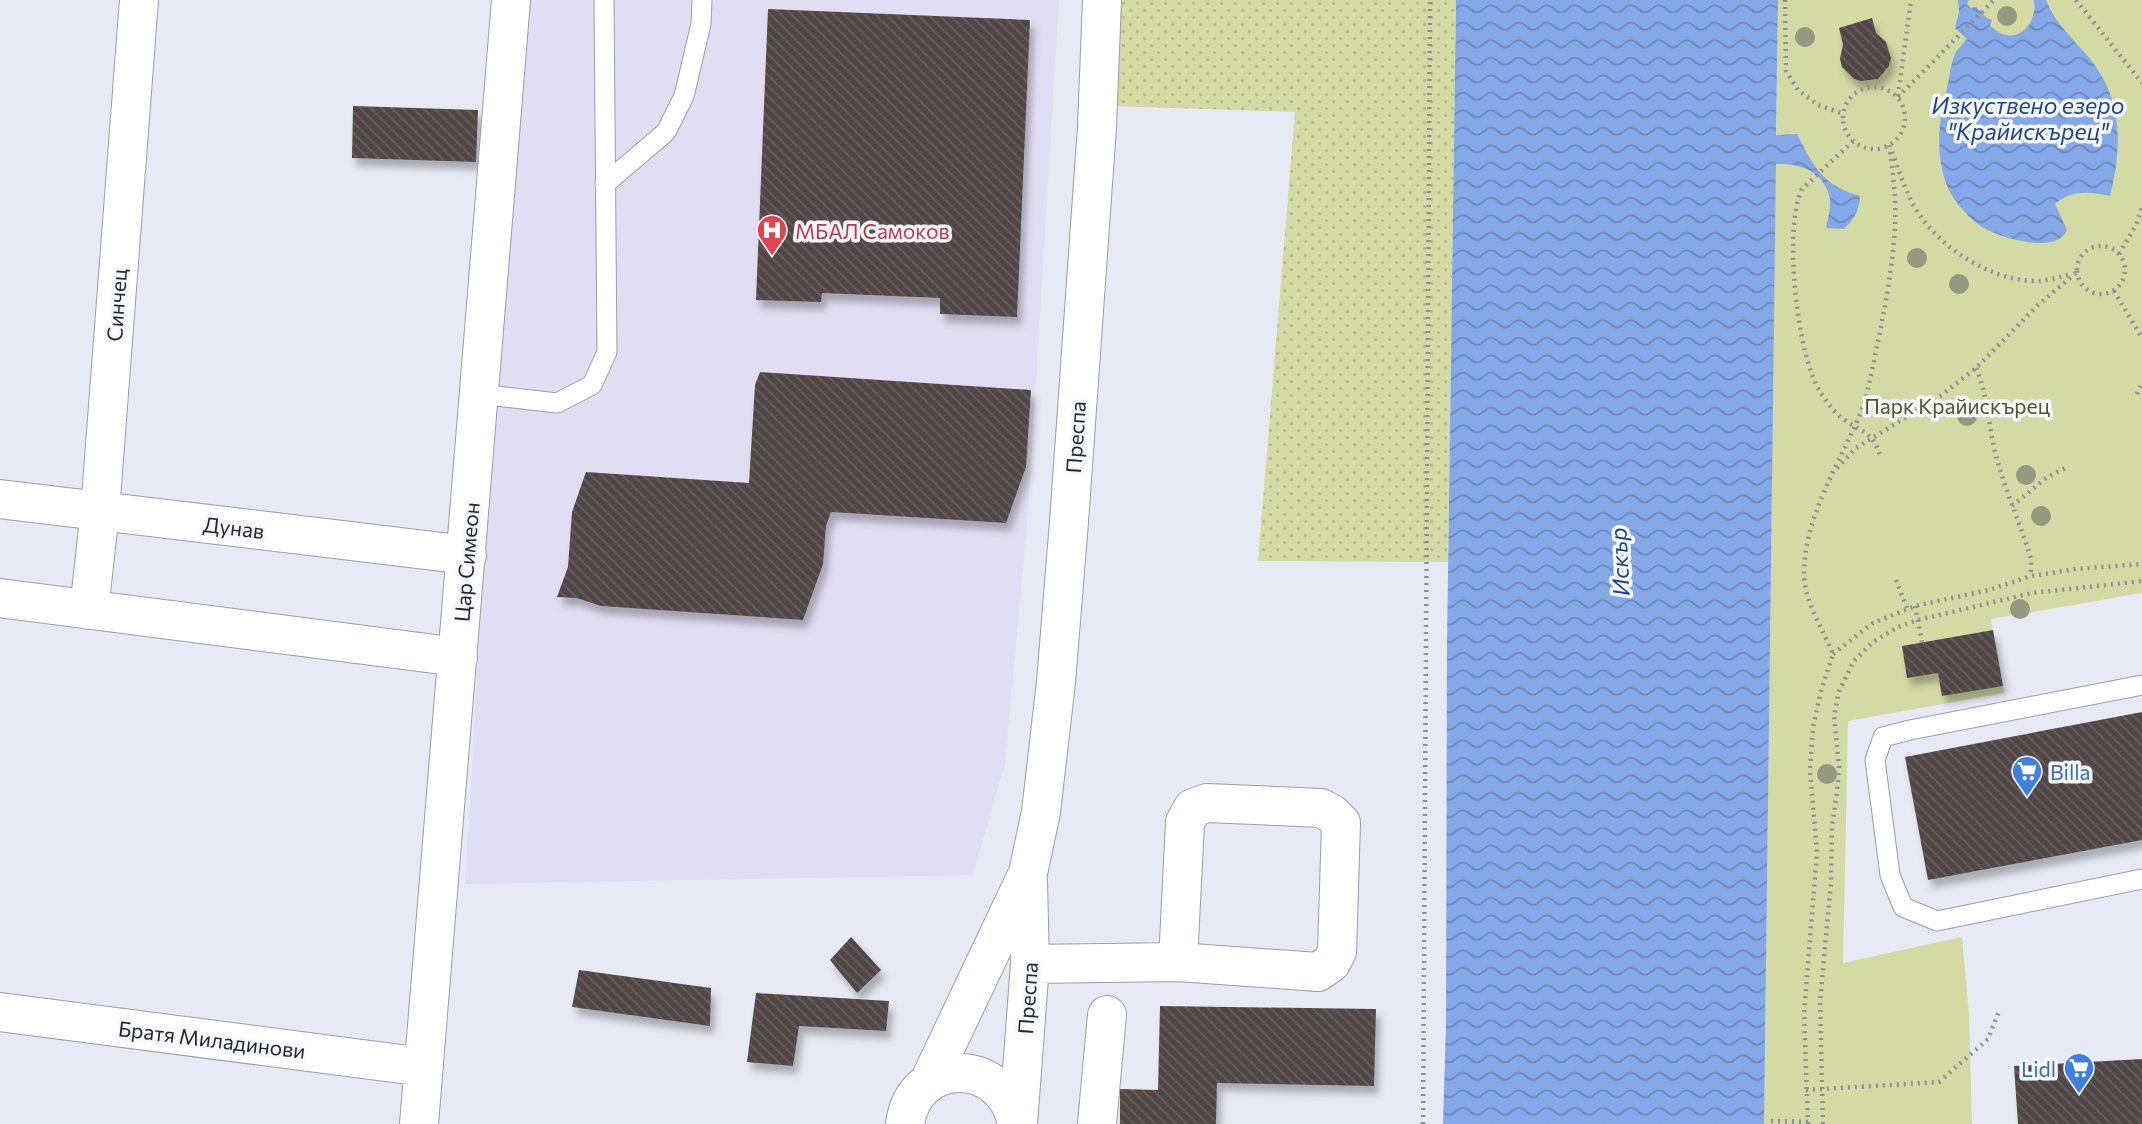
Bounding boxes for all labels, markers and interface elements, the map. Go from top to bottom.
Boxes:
water label: Изкуствено езеро "Крайискърец" [1932,91,2124,145]
hospital icon: МБАЛ Самоков [755,213,789,257]
place label: МБАЛ Самоков [795,218,950,243]
street label: Синчец [101,268,131,342]
park label: Парк Крайискърец [1864,393,2050,418]
street label: Преспа [1060,400,1090,474]
street label: Цар Симеон [448,501,484,623]
street label: Дунав [202,511,266,543]
water label: Искър [1603,527,1635,597]
supermarket icon: Billa [2010,754,2044,798]
place label: Billa [2050,759,2091,784]
street label: Преспа [1012,961,1042,1035]
street label: Братя Миладинови [117,1015,307,1063]
supermarket icon: Lidl [2062,1051,2096,1095]
place label: Lidl [2021,1056,2056,1081]

